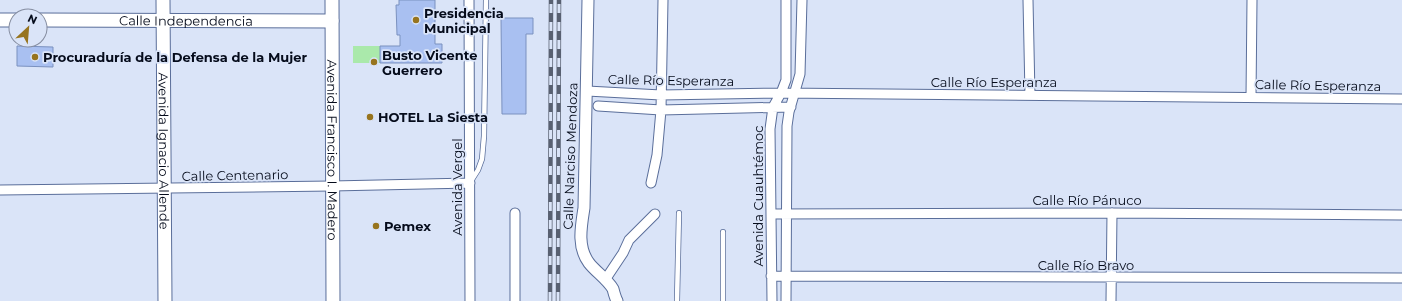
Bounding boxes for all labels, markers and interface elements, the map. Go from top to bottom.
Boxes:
place label: Presidencia Municipal [424,5,504,36]
north arrow [8,8,48,48]
text: N [25,11,39,27]
street label: Calle Independencia [119,12,253,29]
marker: Presidencia Municipal [411,15,421,25]
place label: Busto Vicente Guerrero [382,47,477,78]
place label: Procuraduría de la Defensa de la Mujer [43,49,307,65]
marker: Procuraduría de la Defensa de la Mujer [30,52,40,62]
marker: Busto Vicente Guerrero [369,57,379,67]
street label: Avenida Francisco I. Madero [324,59,341,241]
street label: Calle Río Esperanza [608,71,734,89]
street label: Avenida Ignacio Allende [155,72,173,230]
street label: Calle Río Esperanza [931,74,1057,90]
street label: Calle Río Esperanza [1255,76,1381,94]
street label: Calle Narciso Mendoza [559,82,581,230]
place label: HOTEL La Siesta [378,109,488,125]
marker: HOTEL La Siesta [365,112,375,122]
street label: Avenida Cuauhtémoc [750,126,766,266]
street label: Avenida Vergel [449,138,465,236]
street label: Calle Centenario [182,166,288,184]
street label: Calle Río Pánuco [1032,192,1142,208]
place label: Pemex [384,218,431,234]
marker: Pemex [371,221,381,231]
street label: Calle Río Bravo [1038,257,1134,273]

